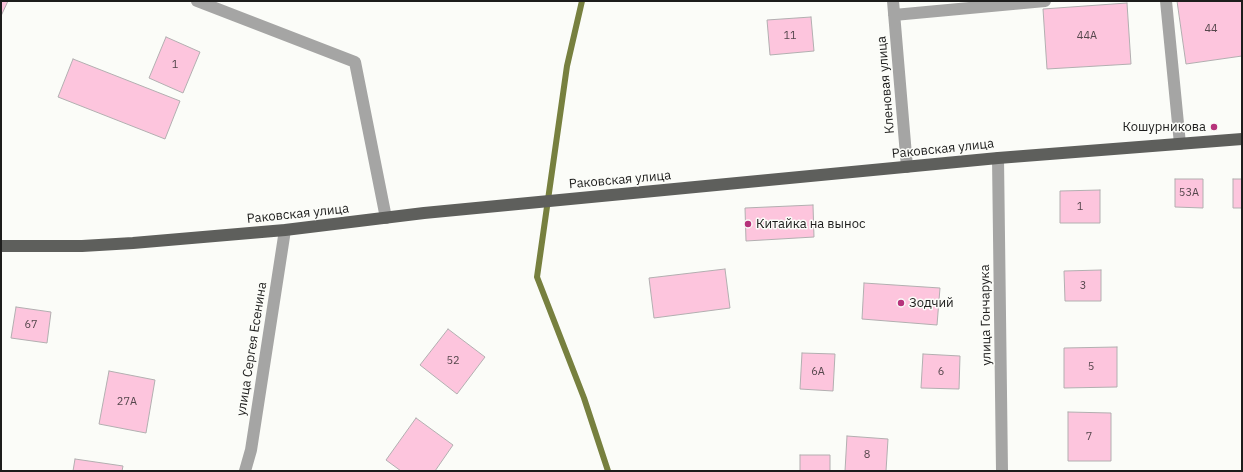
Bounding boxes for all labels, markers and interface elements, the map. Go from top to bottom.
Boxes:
house number: 44 [1204,22,1218,36]
house number: 11 [783,29,797,43]
house number: 44А [1077,29,1097,43]
street label: Кленовая улица [874,35,898,135]
house number: 1 [172,58,178,72]
place label: Кошурникова [1122,119,1206,135]
marker: Кошурникова [1209,122,1219,132]
street label: Раковская улица [891,136,995,162]
street label: Раковская улица [568,168,672,192]
house number: 53А [1179,186,1199,200]
house number: 1 [1077,200,1083,214]
street label: Раковская улица [246,201,350,227]
place label: Китайка на вынос [756,216,865,232]
marker: Китайка на вынос [743,219,753,229]
street label: улица Гончарука [977,264,995,366]
house number: 3 [1080,279,1086,293]
street label: улица Сергея Есенина [234,281,270,417]
place label: Зодчий [909,295,954,311]
marker: Зодчий [896,298,906,308]
house number: 67 [24,318,38,332]
house number: 52 [446,354,460,368]
house number: 5 [1088,360,1094,374]
house number: 6А [811,365,825,379]
house number: 6 [938,365,944,379]
house number: 27А [117,395,137,409]
house number: 7 [1086,430,1092,444]
house number: 8 [864,448,870,462]

